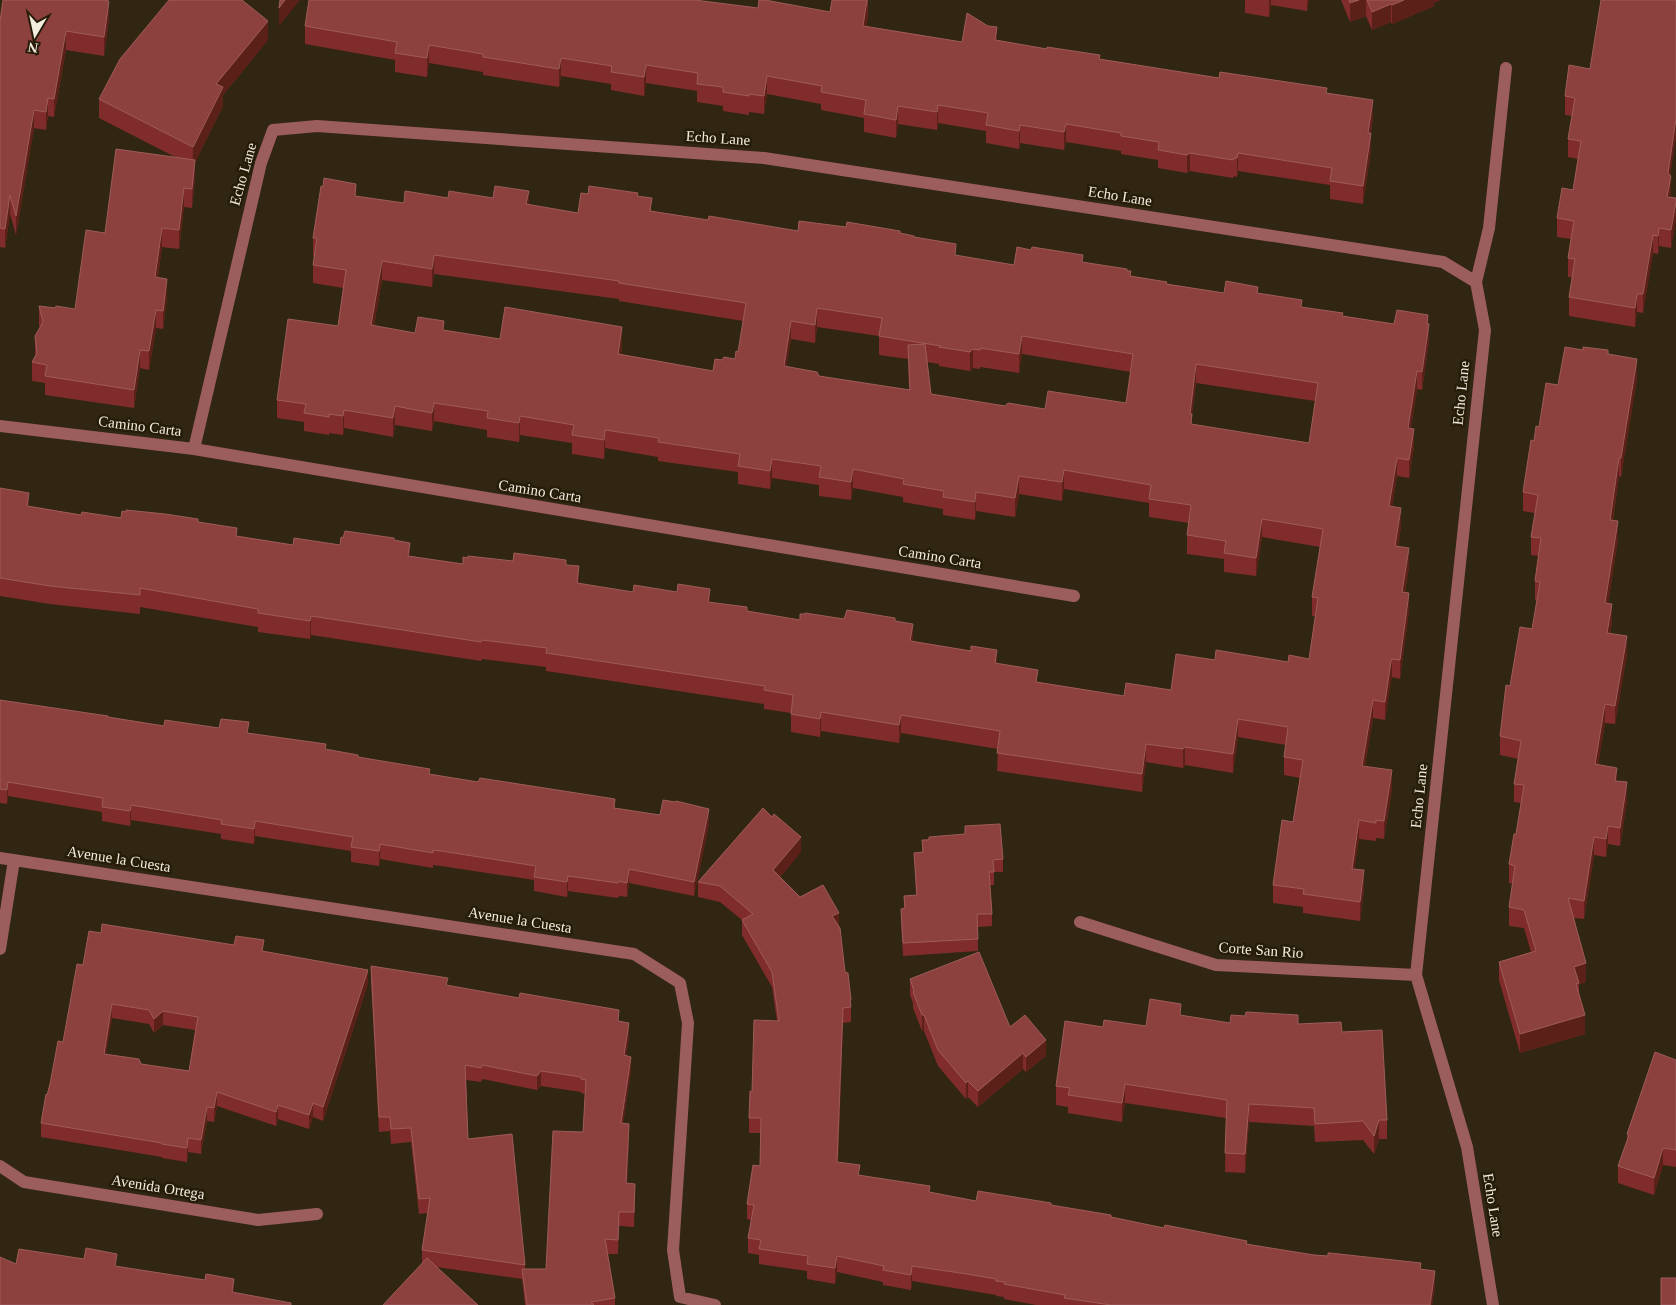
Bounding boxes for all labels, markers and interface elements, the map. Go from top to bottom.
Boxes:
north arrow [10,10,60,60]
text: N [27,39,39,56]
street label: Echo Lane [685,128,751,148]
street label: Echo Lane [226,140,260,207]
street label: Echo Lane [1087,183,1153,209]
street label: Echo Lane [1450,360,1472,426]
street label: Camino Carta [97,413,183,439]
street label: Camino Carta [497,477,583,506]
street label: Camino Carta [897,543,983,572]
street label: Echo Lane [1408,763,1430,829]
street label: Avenue la Cuesta [66,843,172,875]
street label: Avenue la Cuesta [467,904,573,936]
street label: Corte San Rio [1218,939,1304,961]
street label: Avenida Ortega [110,1172,206,1202]
street label: Echo Lane [1480,1172,1506,1238]

